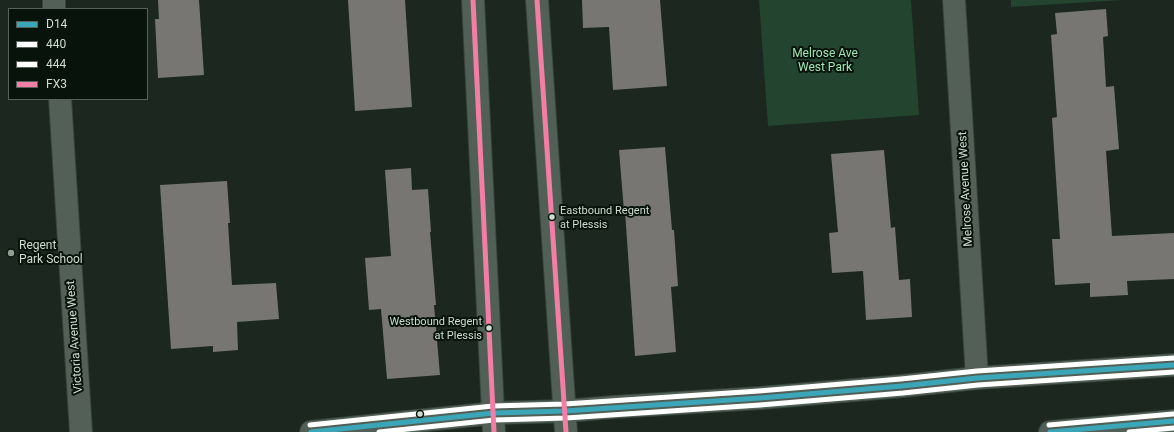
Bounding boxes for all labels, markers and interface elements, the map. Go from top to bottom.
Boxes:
legend [8,8,148,100]
text: D14 [46,17,67,31]
text: 440 [46,37,66,51]
park label: Melrose Ave West Park [792,47,858,75]
text: 444 [46,57,66,71]
text: FX3 [46,77,67,91]
street label: Melrose Avenue West [956,131,976,247]
place label: Eastbound Regent at Plessis [560,204,649,230]
marker: Eastbound Regent at Plessis [547,212,557,222]
place label: Regent Park School [19,239,83,267]
marker: Regent Park School [6,248,16,258]
street label: Victoria Avenue West [64,280,86,394]
place label: Westbound Regent at Plessis [389,315,482,341]
marker: Westbound Regent at Plessis [484,323,494,333]
unlabelled marker [415,409,425,419]

